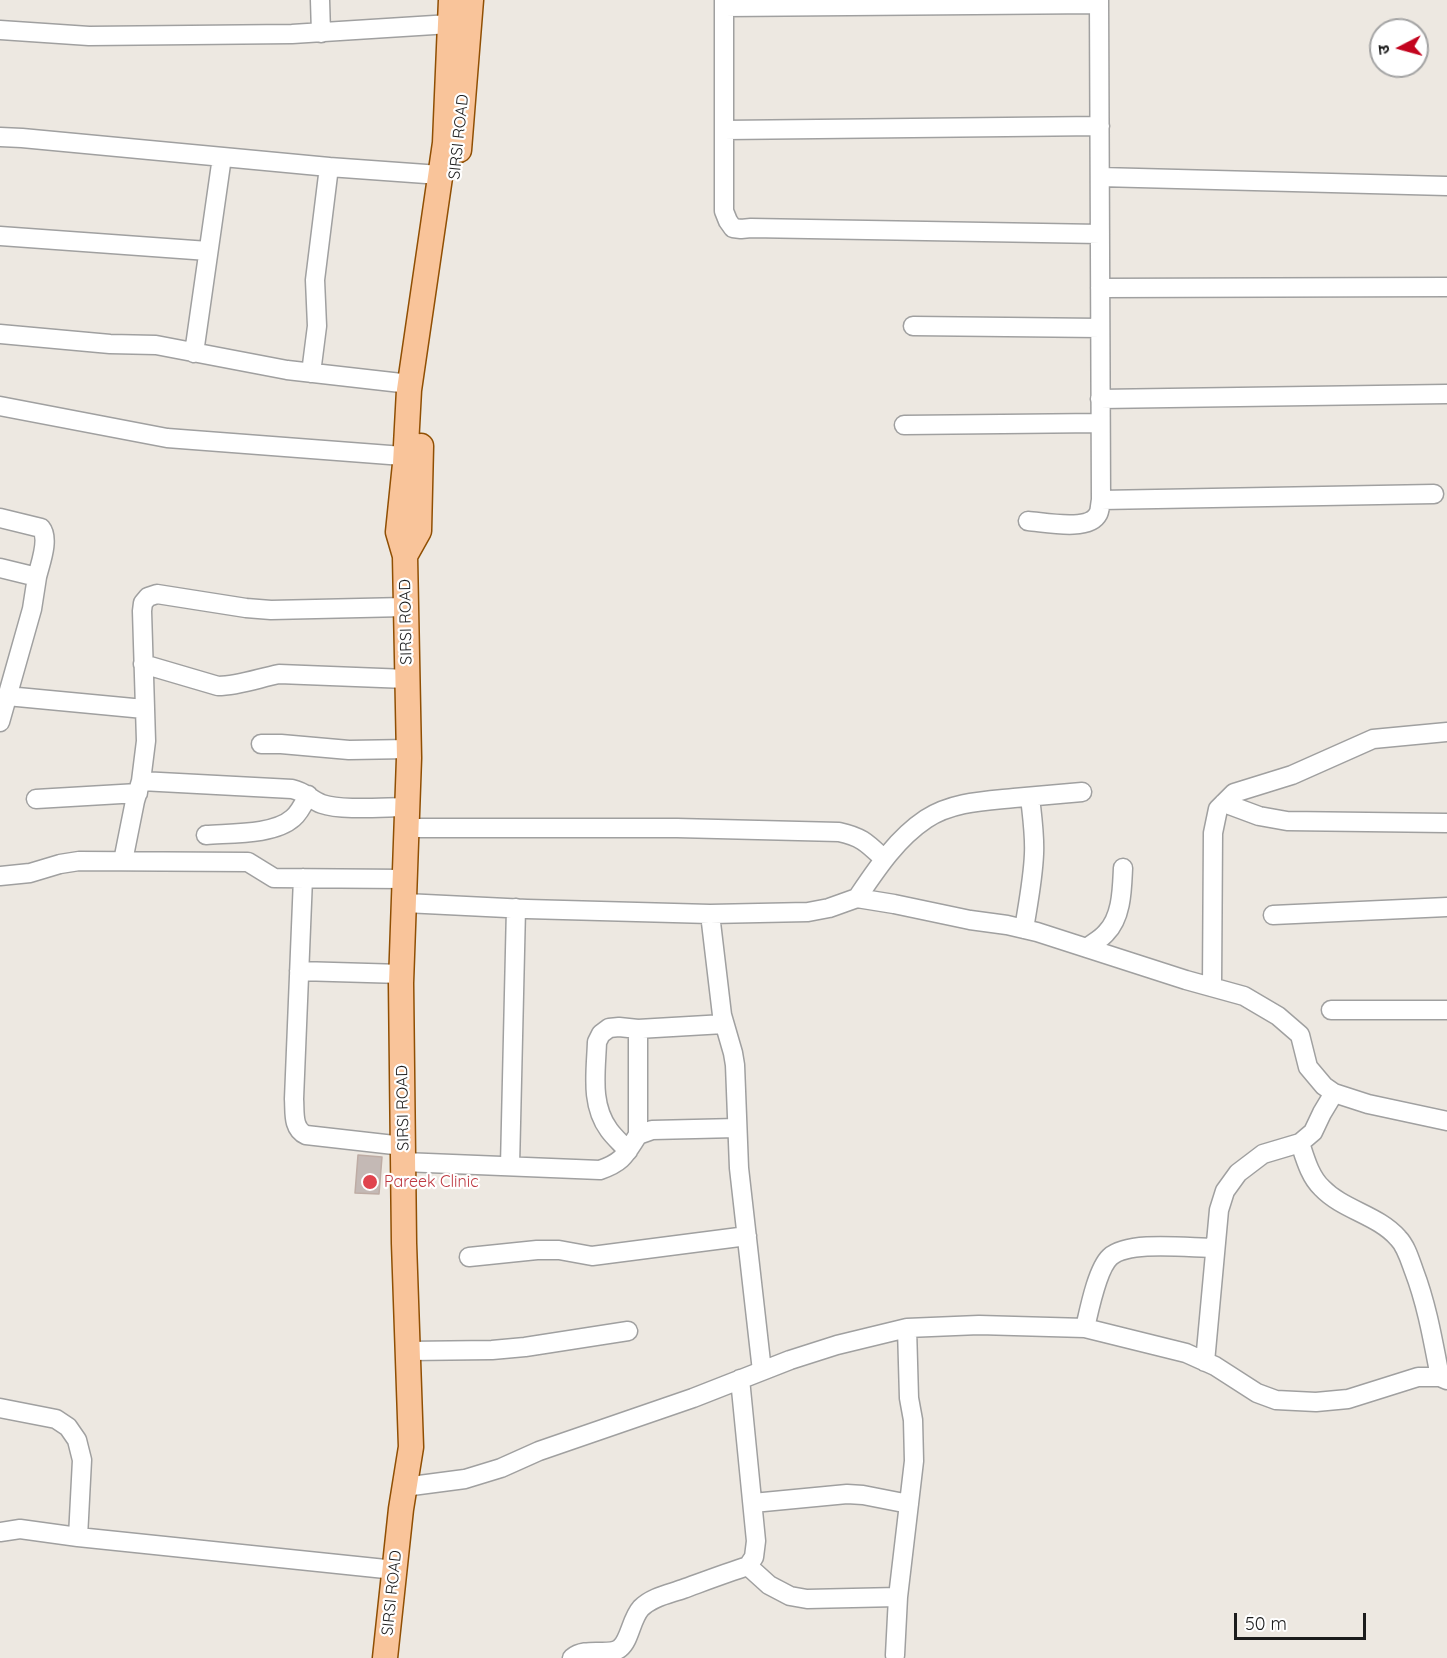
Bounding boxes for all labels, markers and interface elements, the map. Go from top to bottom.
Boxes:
north arrow [1369,18,1429,78]
text: उ [1373,44,1394,55]
street label: SIRSI ROAD [445,93,473,181]
street label: SIRSI ROAD [396,579,416,665]
street label: SIRSI ROAD [393,1065,413,1151]
place label: Pareek Clinic [384,1172,478,1192]
marker: Pareek Clinic [361,1173,379,1191]
street label: SIRSI ROAD [378,1549,406,1637]
scale bar [1237,1601,1369,1639]
text: 50 m [1245,1612,1287,1635]

